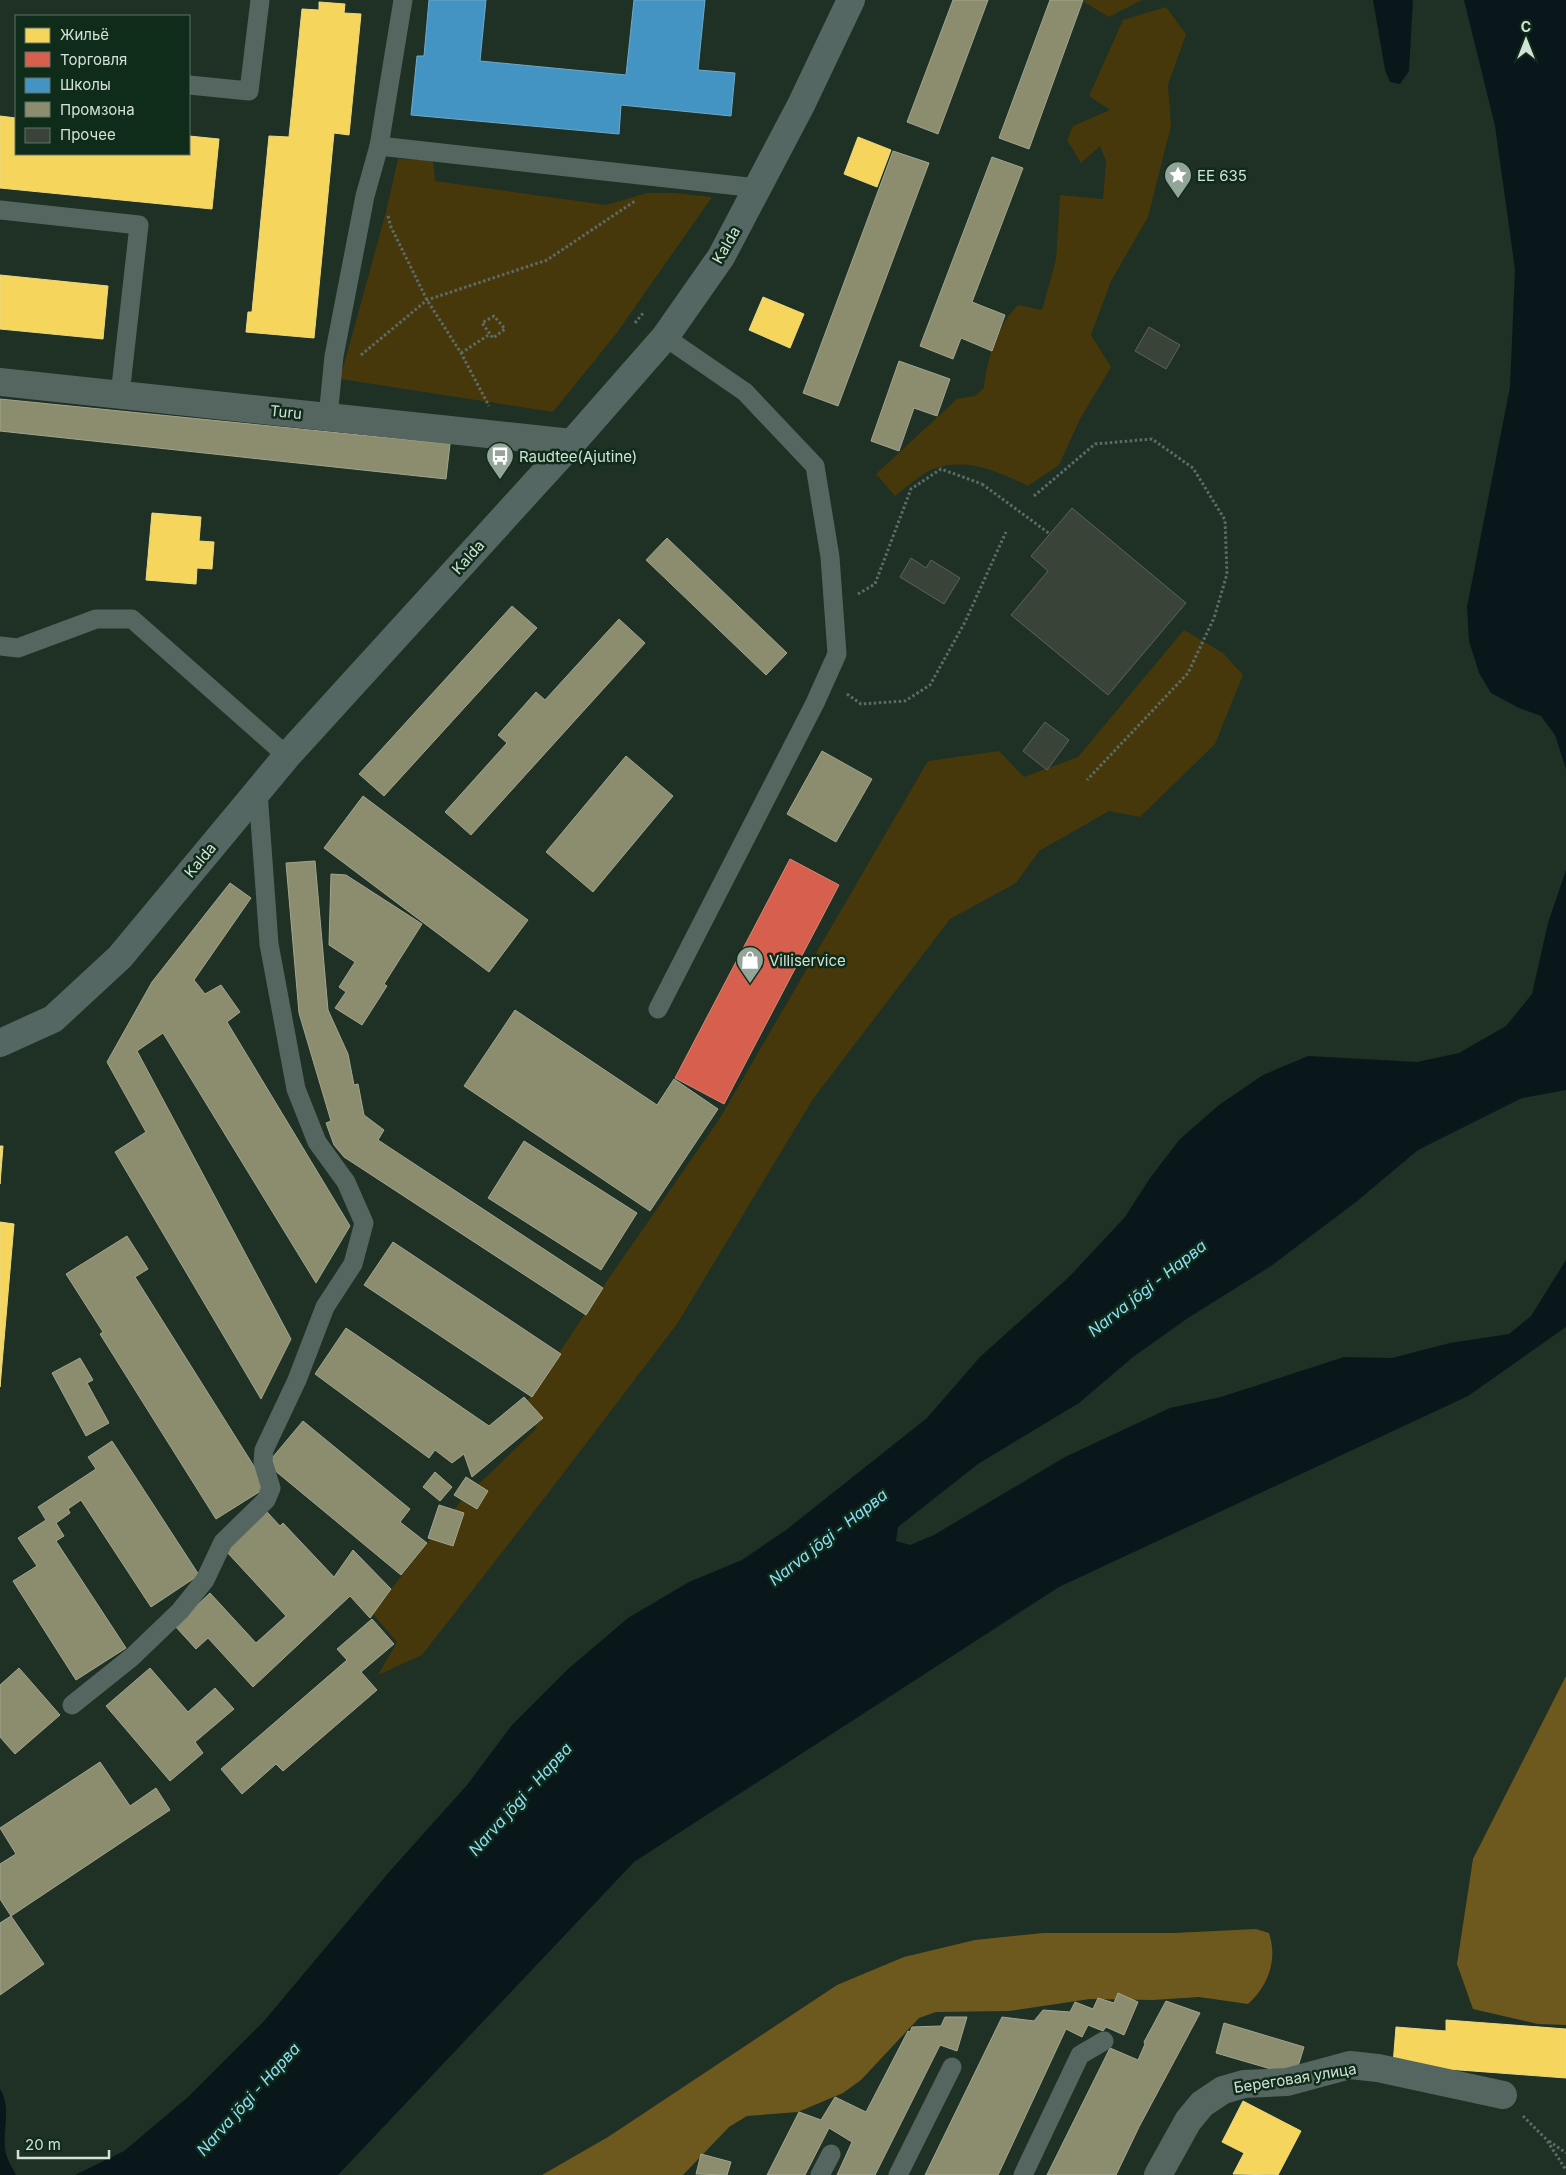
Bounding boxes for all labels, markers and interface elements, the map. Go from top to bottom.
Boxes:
legend [15,15,190,155]
north arrow [1501,15,1551,65]
text: С [1521,18,1531,35]
text: Жильё [60,25,109,44]
text: Торговля [60,50,127,69]
text: Школы [60,75,111,94]
text: Промзона [60,100,135,119]
text: Прочее [60,125,116,144]
place icon: EE 635 [1163,160,1193,199]
place label: EE 635 [1197,166,1247,185]
street label: Kalda [708,223,744,267]
street label: Turu [269,401,303,423]
bus stop icon: Raudtee(Ajutine) [485,441,515,480]
place label: Raudtee(Ajutine) [519,447,637,466]
street label: Kalda [448,536,488,578]
street label: Kalda [180,839,220,881]
shop icon: Villiservice [735,945,765,984]
place label: Villiservice [769,951,846,970]
water label: Narva jõgi - Нарва [1084,1235,1210,1341]
water label: Narva jõgi - Нарва [765,1484,891,1590]
water label: Narva jõgi - Нарва [464,1738,576,1860]
water label: Narva jõgi - Нарва [192,2038,304,2160]
street label: Береговая улица [1232,2059,1358,2097]
scale bar [18,2128,109,2160]
text: 20 m [25,2135,61,2154]

